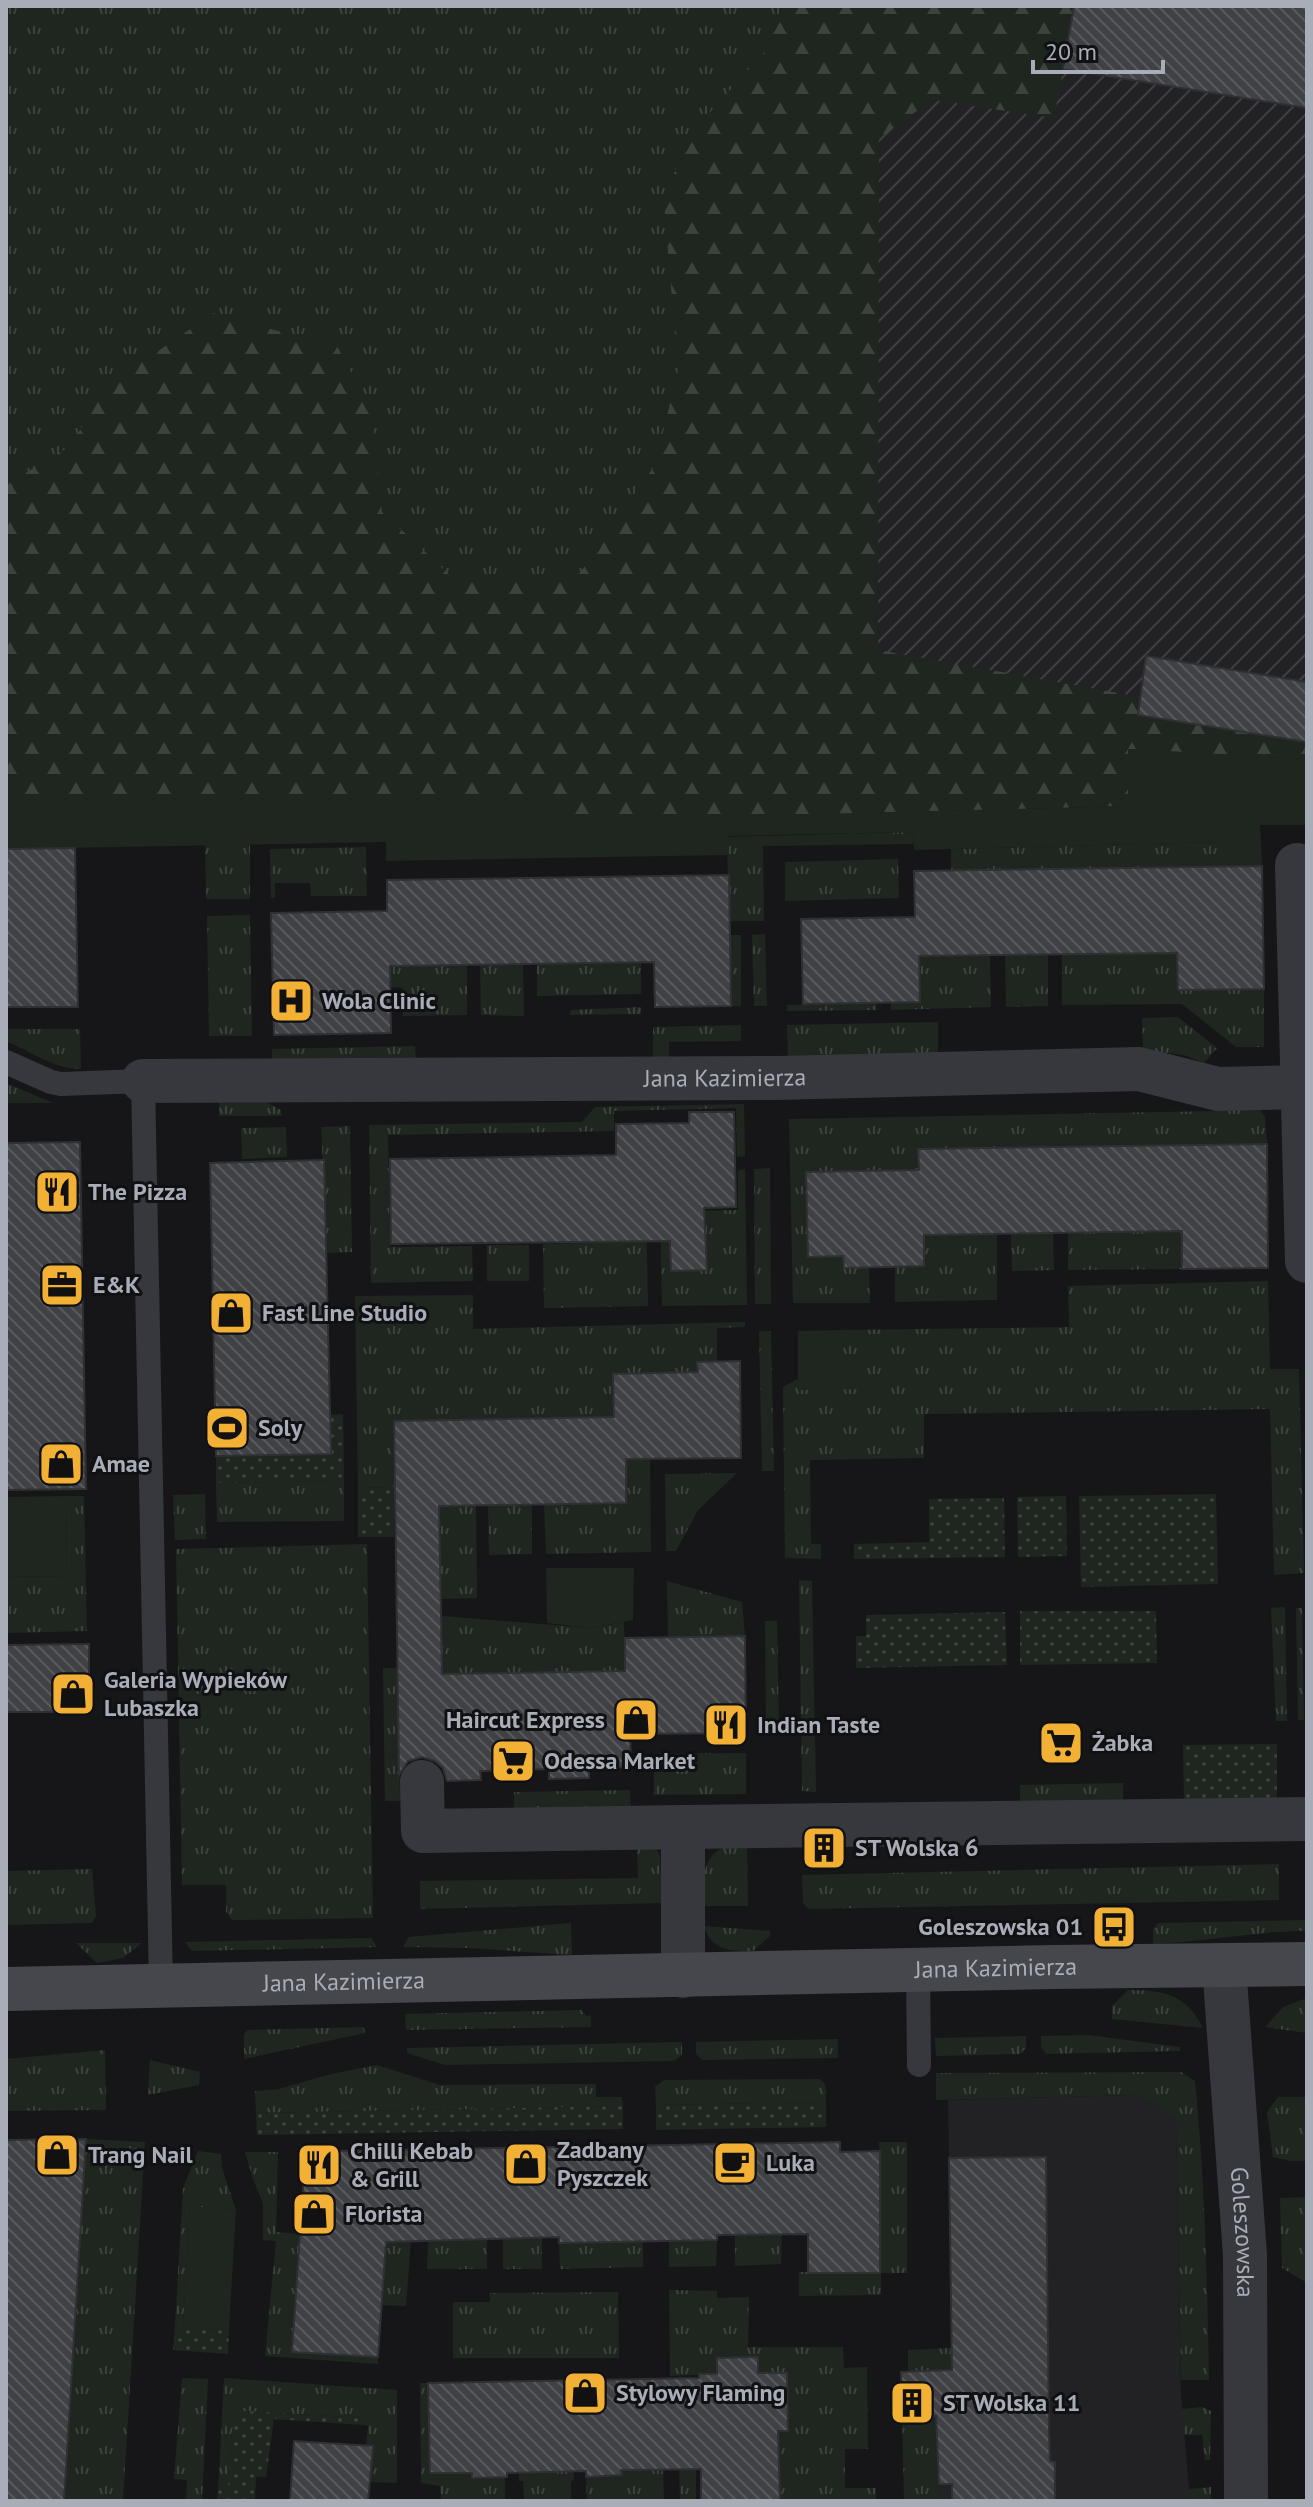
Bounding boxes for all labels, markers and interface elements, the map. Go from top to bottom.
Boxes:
scale bar [1033,24,1163,74]
text: 20 m [1045,36,1097,67]
hospital icon: Wola Clinic [267,977,315,1025]
place label: Wola Clinic [322,985,436,1016]
street label: Jana Kazimierza [643,1061,807,1094]
restaurant icon: The Pizza [33,1168,81,1216]
place label: The Pizza [88,1176,187,1207]
office icon: E&K [38,1261,86,1309]
place label: E&K [93,1269,140,1300]
shop icon: Fast Line Studio [207,1289,255,1337]
place label: Fast Line Studio [262,1297,427,1328]
sports icon: Soly [203,1404,251,1452]
place label: Soly [258,1412,303,1443]
shop icon: Amae [37,1440,85,1488]
place label: Amae [92,1448,150,1479]
place label: Galeria Wypieków Lubaszka [104,1664,288,1723]
shop icon: Galeria Wypieków Lubaszka [49,1670,97,1718]
shop icon: Haircut Express [612,1696,660,1744]
restaurant icon: Indian Taste [702,1701,750,1749]
place label: Haircut Express [446,1704,605,1735]
place label: Indian Taste [757,1709,880,1740]
supermarket icon: Żabka [1037,1719,1085,1767]
place label: Żabka [1092,1727,1153,1758]
supermarket icon: Odessa Market [489,1737,537,1785]
place label: Odessa Market [544,1745,696,1776]
building icon: ST Wolska 6 [800,1824,848,1872]
place label: ST Wolska 6 [855,1832,979,1863]
bus stop icon: Goleszowska 01 [1090,1903,1138,1951]
place label: Goleszowska 01 [918,1911,1083,1942]
street label: Jana Kazimierza [913,1951,1077,1985]
street label: Jana Kazimierza [261,1964,425,1999]
shop icon: Trang Nail [33,2131,81,2179]
place label: Zadbany Pyszczek [557,2134,648,2193]
place label: Chilli Kebab & Grill [350,2135,473,2194]
place label: Trang Nail [88,2139,194,2170]
cafe icon: Luka [711,2139,759,2187]
shop icon: Zadbany Pyszczek [502,2140,550,2188]
restaurant icon: Chilli Kebab & Grill [295,2141,343,2189]
place label: Luka [766,2147,815,2178]
street label: Goleszowska [1224,2166,1261,2298]
shop icon: Florista [290,2190,338,2238]
place label: Florista [345,2198,422,2229]
shop icon: Stylowy Flaming [561,2369,609,2417]
place label: Stylowy Flaming [616,2377,785,2408]
building icon: ST Wolska 11 [888,2379,936,2427]
place label: ST Wolska 11 [943,2387,1080,2418]

